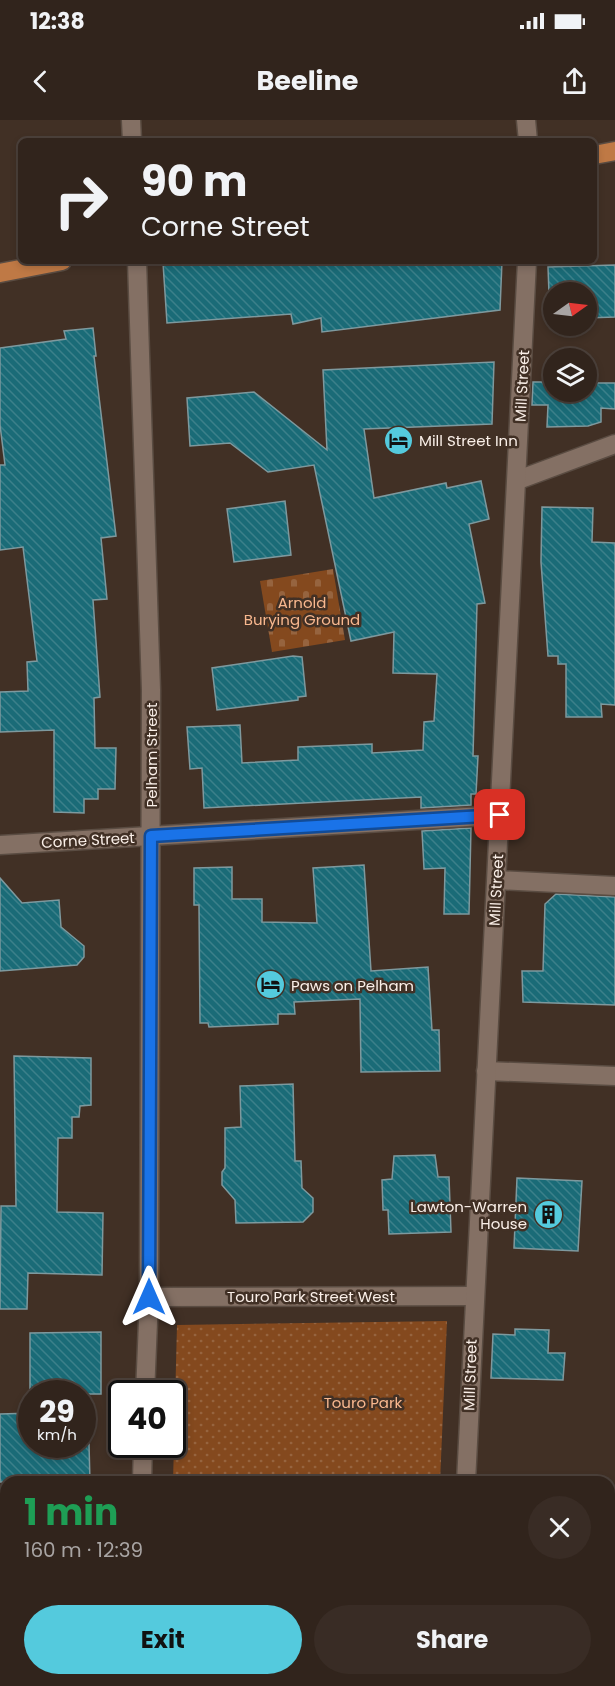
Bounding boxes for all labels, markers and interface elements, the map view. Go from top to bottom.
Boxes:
text: 12:38 [30,6,85,37]
text: Beeline [257,62,358,99]
icon: back [24,65,57,98]
icon: share [558,65,591,98]
text: 90 m [141,152,248,211]
icon: right [42,162,120,240]
text: Corne Street [141,208,309,245]
north arrow [543,282,597,336]
map controls [543,282,597,402]
button: layers [543,348,597,402]
street label: Mill Street [510,350,534,422]
hotel icon: Mill Street Inn [382,424,414,456]
place label: Mill Street Inn [419,430,518,451]
park label: Arnold Burying Ground [244,592,360,630]
street label: Pelham Street [141,703,162,807]
pin [474,789,525,840]
icon: arrive [483,798,516,831]
street label: Corne Street [41,827,135,853]
street label: Mill Street [484,854,508,926]
hotel icon: Paws on Pelham [254,969,286,1001]
place label: Paws on Pelham [291,975,414,996]
place label: Lawton-Warren House [410,1196,527,1234]
building icon: Lawton-Warren House [532,1199,564,1231]
position arrow [117,1265,181,1329]
street label: Touro Park Street West [227,1286,395,1307]
street label: Mill Street [458,1339,482,1411]
speed limit sign: 40 [108,1380,186,1458]
text: 29 [39,1390,75,1433]
park label: Touro Park [324,1392,403,1413]
text: km/h [37,1424,77,1445]
text: 1 min [24,1487,118,1538]
button: close [528,1496,591,1559]
text: 160 m · 12:39 [24,1536,143,1564]
button: Exit [24,1605,302,1674]
button: Share [314,1605,591,1674]

